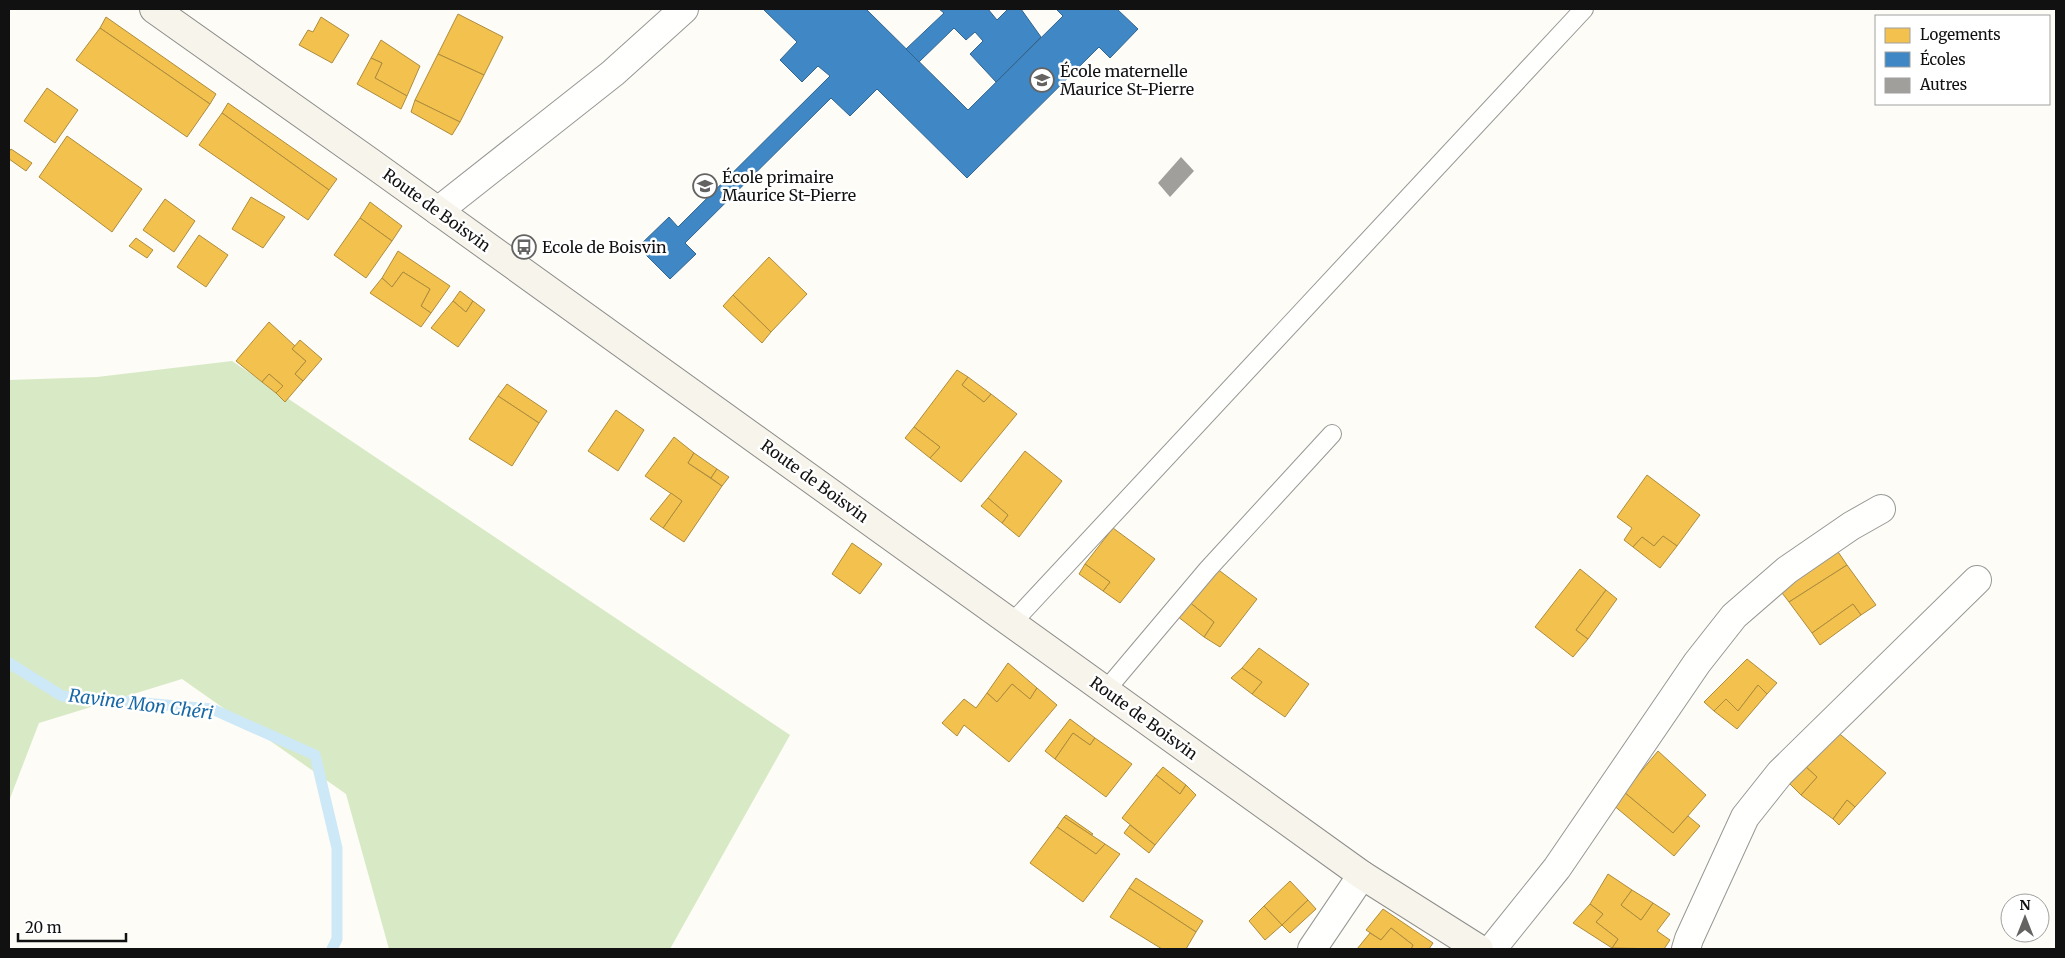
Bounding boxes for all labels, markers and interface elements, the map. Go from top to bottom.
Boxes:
legend [1875,15,2050,105]
text: Logements [1920,25,2001,44]
text: Écoles [1920,49,1966,69]
place label: École maternelle Maurice St-Pierre [1060,61,1194,99]
school or university icon: École maternelle Maurice St-Pierre [1029,67,1055,93]
text: Autres [1919,75,1967,94]
street label: Route de Boisvin [379,164,495,256]
place label: École primaire Maurice St-Pierre [722,167,856,205]
school or university icon: École primaire Maurice St-Pierre [692,173,718,199]
bus stop icon: Ecole de Boisvin [511,234,537,260]
place label: Ecole de Boisvin [542,237,667,257]
street label: Route de Boisvin [757,435,873,527]
street label: Route de Boisvin [1086,672,1202,764]
water label: Ravine Mon Chéri [67,684,215,724]
north arrow [2000,893,2050,943]
text: N [2019,896,2031,914]
scale bar [18,910,125,942]
text: 20 m [25,918,62,937]

